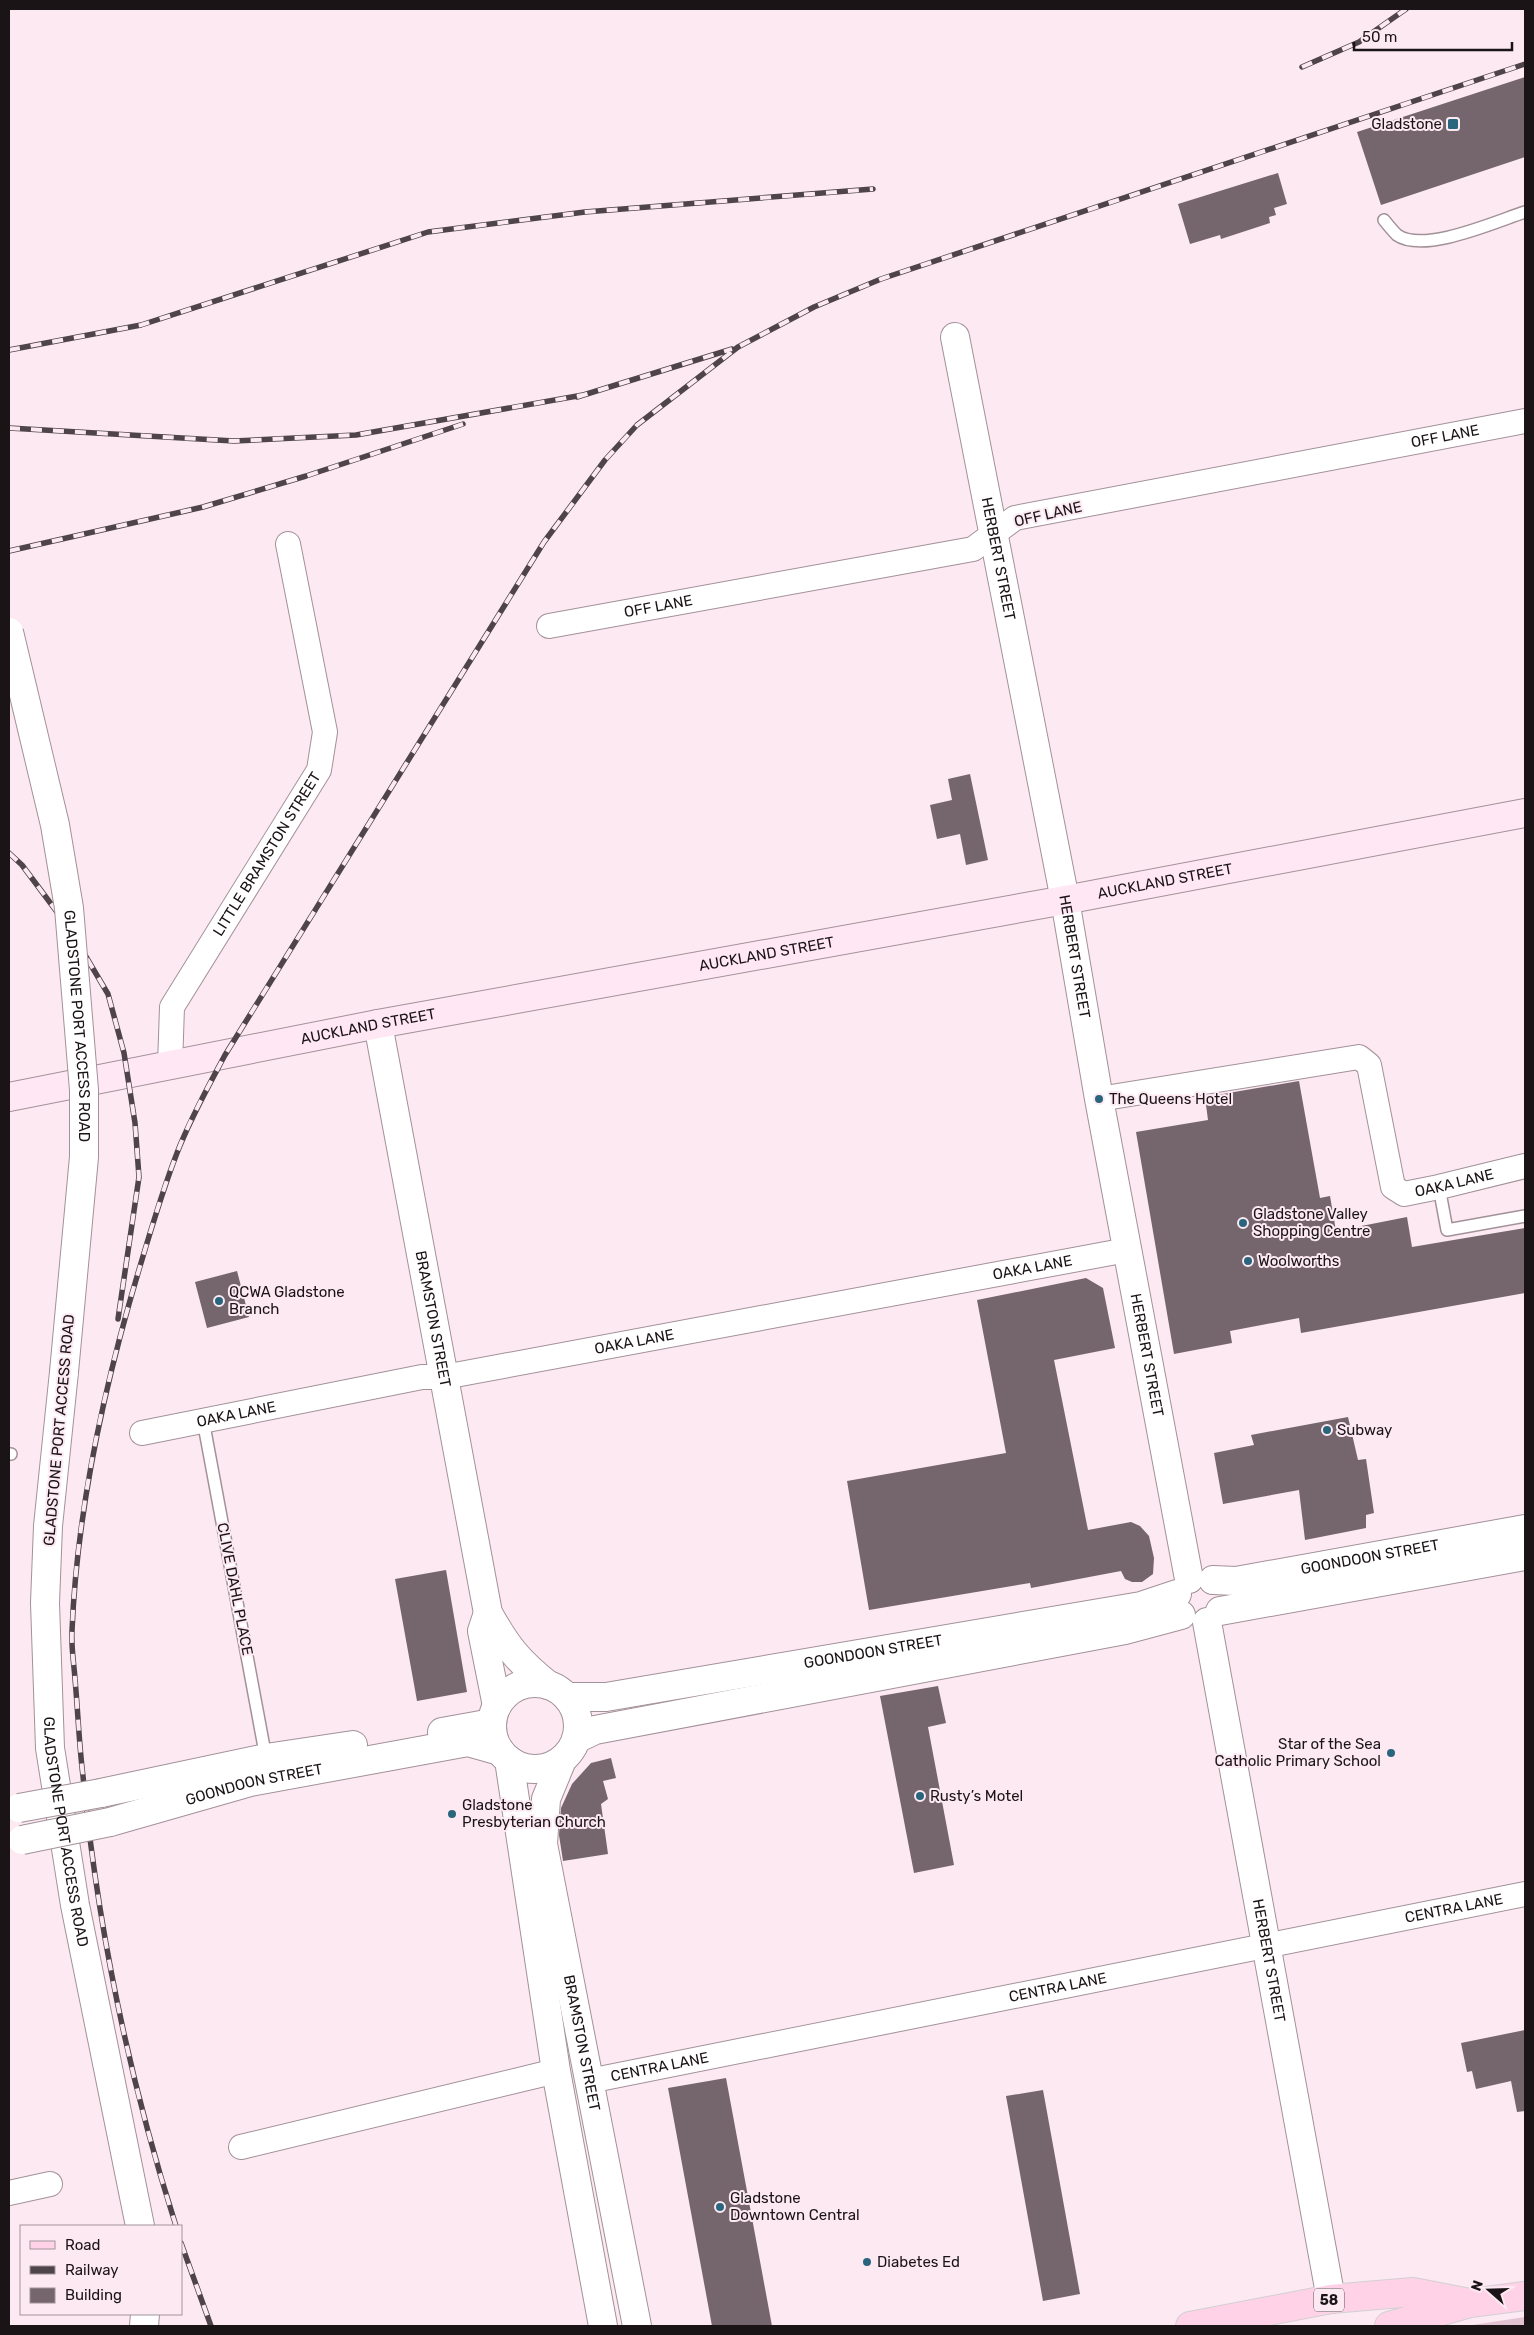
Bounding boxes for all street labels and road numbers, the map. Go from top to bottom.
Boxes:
street label: OFF LANE [1409,421,1481,451]
street label: HERBERT STREET [978,496,1019,622]
street label: OFF LANE [1012,497,1084,531]
street label: OFF LANE [623,591,694,621]
street label: LITTLE BRAMSTON STREET [209,768,325,939]
street label: AUCKLAND STREET [1096,859,1234,903]
street label: HERBERT STREET [1055,893,1094,1020]
street label: GLADSTONE PORT ACCESS ROAD [60,909,93,1142]
street label: AUCKLAND STREET [698,933,836,975]
street label: AUCKLAND STREET [299,1005,437,1048]
street label: OAKA LANE [1413,1165,1496,1201]
street label: BRAMSTON STREET [412,1249,455,1389]
street label: OAKA LANE [991,1251,1074,1284]
street label: HERBERT STREET [1127,1292,1167,1418]
street label: GLADSTONE PORT ACCESS ROAD [40,1313,78,1547]
street label: OAKA LANE [593,1325,675,1358]
street label: OAKA LANE [195,1397,277,1431]
street label: CLIVE DAHL PLACE [213,1521,257,1657]
street label: GOONDOON STREET [1299,1536,1441,1578]
street label: GOONDOON STREET [802,1631,944,1672]
street label: GLADSTONE PORT ACCESS ROAD [40,1716,92,1948]
street label: GOONDOON STREET [183,1760,324,1809]
street label: CENTRA LANE [1403,1890,1504,1927]
street label: HERBERT STREET [1249,1897,1289,2024]
street label: CENTRA LANE [1007,1969,1108,2006]
street label: BRAMSTON STREET [560,1973,604,2113]
street label: CENTRA LANE [609,2048,710,2085]
road number: 58 [1314,2288,1344,2312]

